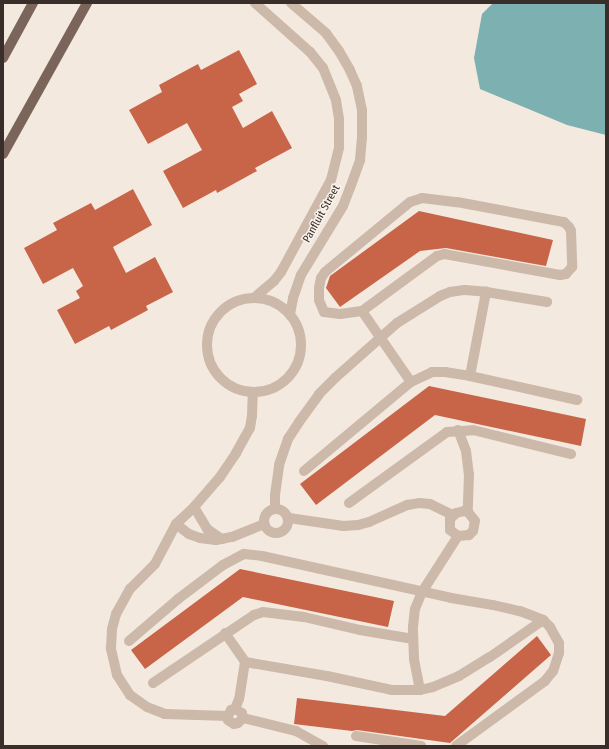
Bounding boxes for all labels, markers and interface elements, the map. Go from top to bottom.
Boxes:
street label: Panfluit Street [301,183,343,245]

